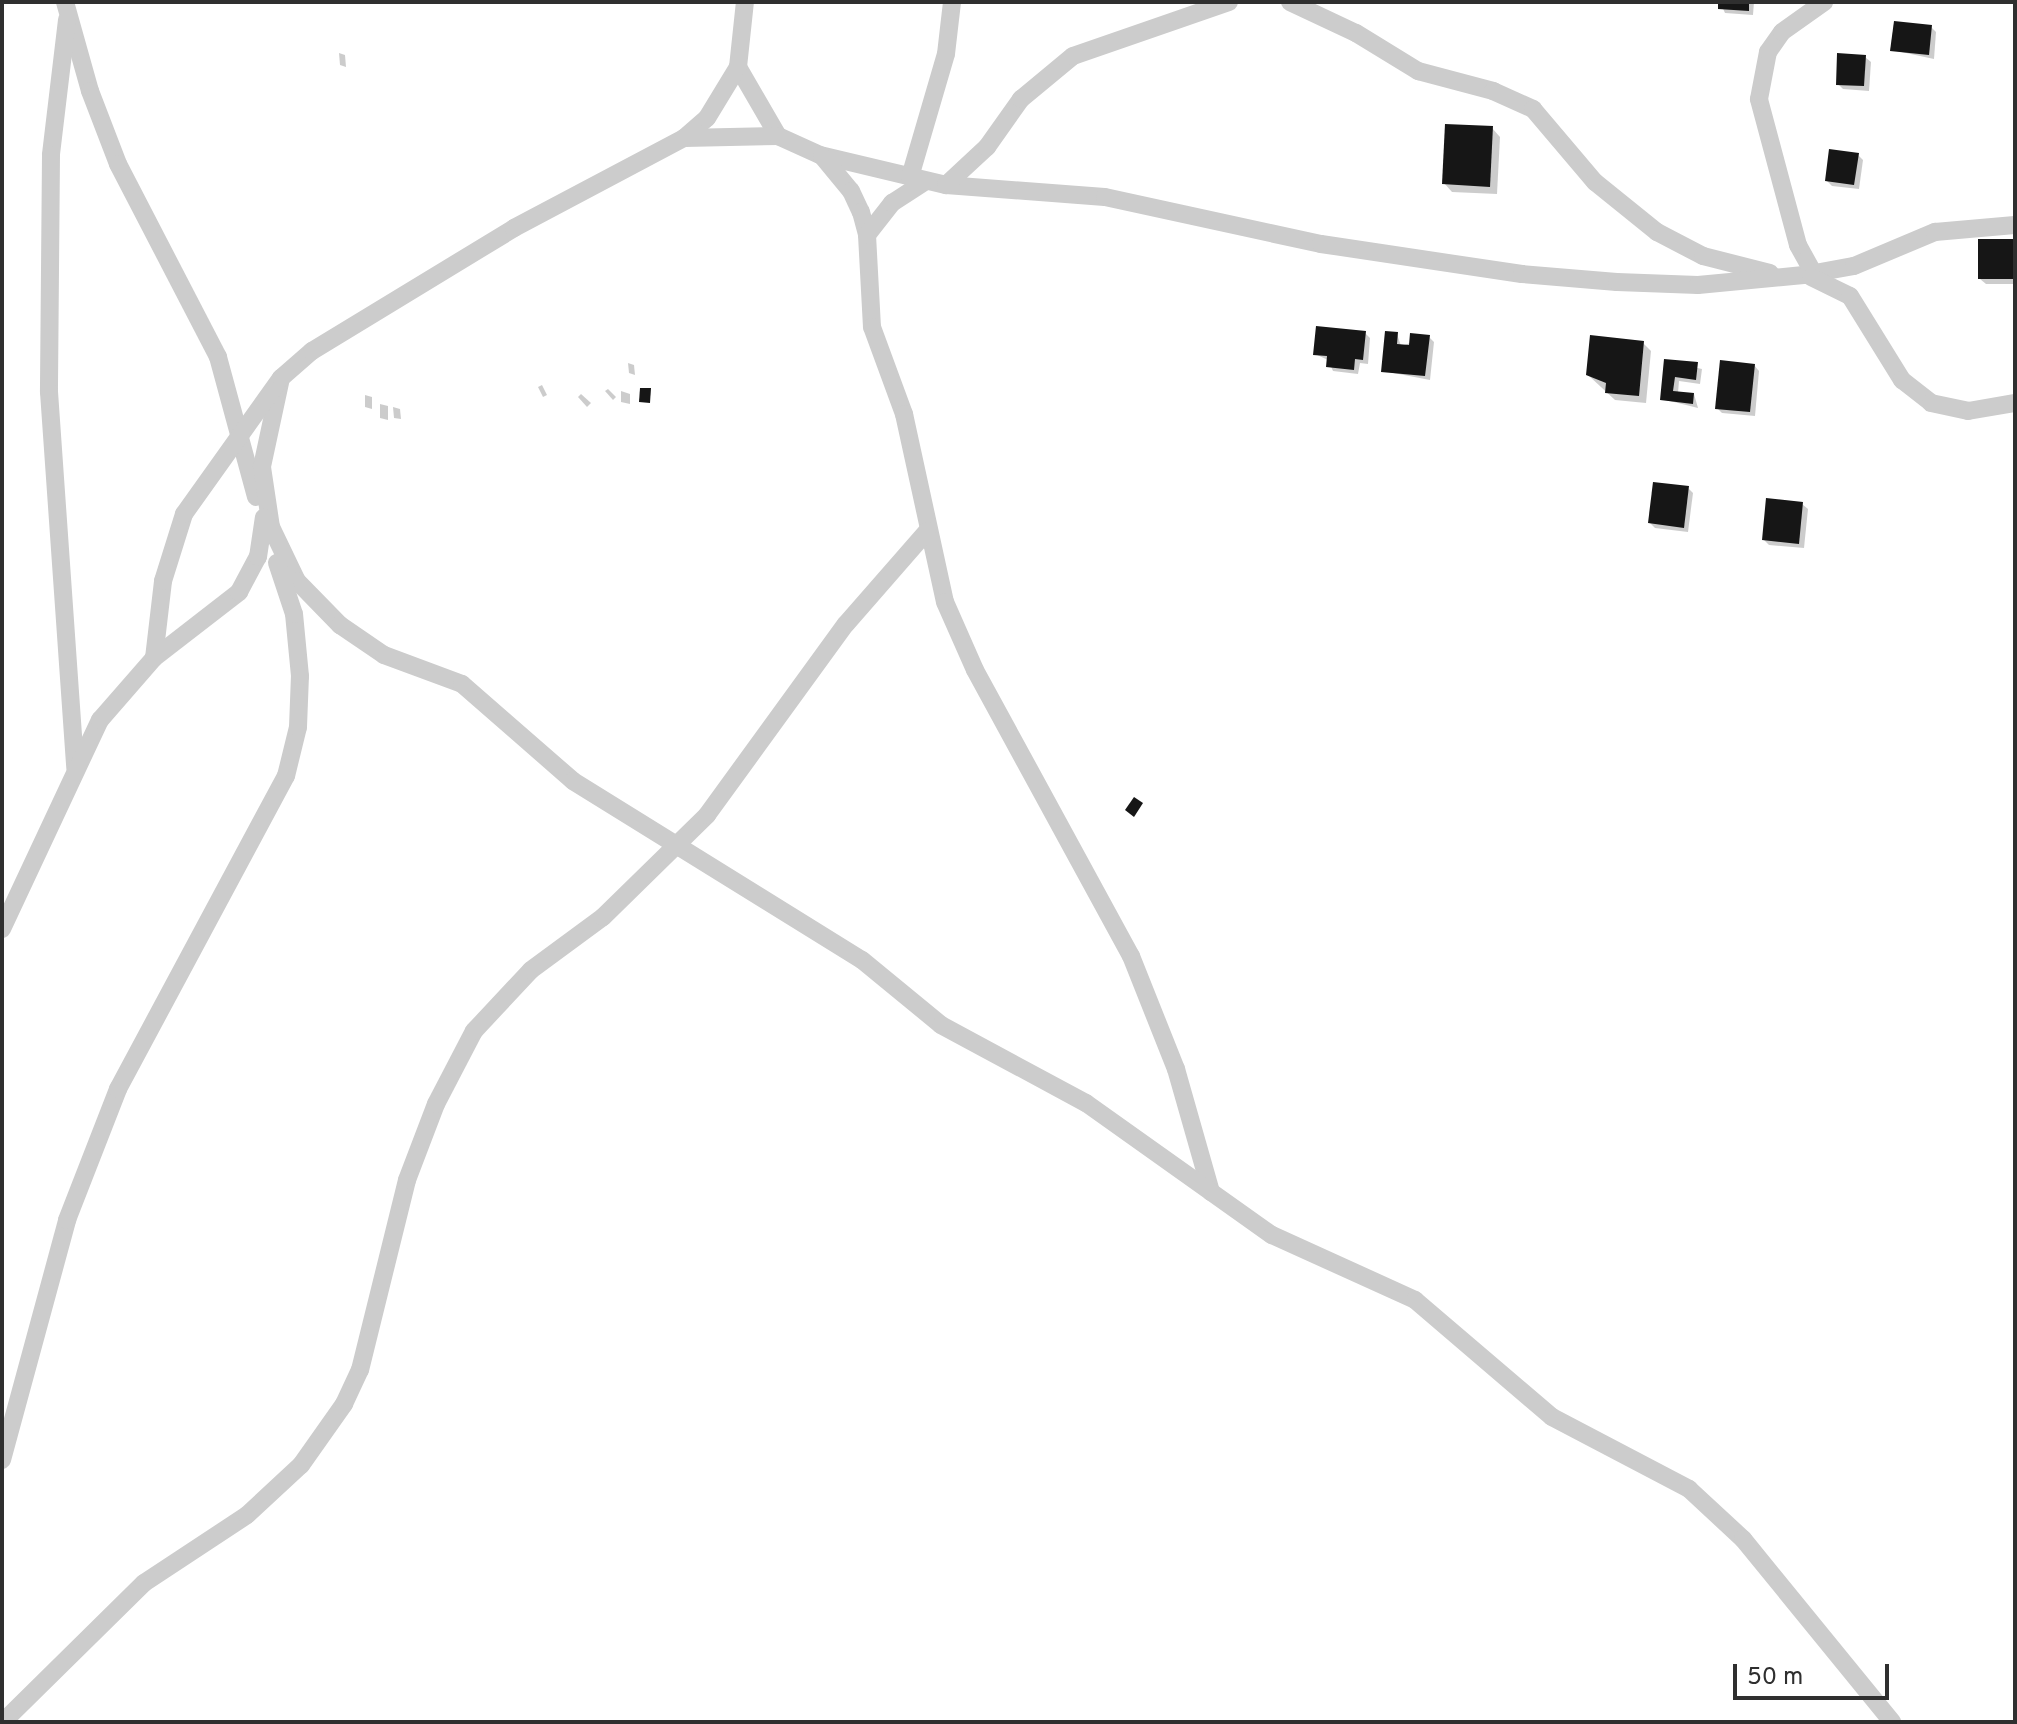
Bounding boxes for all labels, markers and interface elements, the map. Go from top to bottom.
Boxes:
scale bar [1737,1648,1893,1698]
text: 50 m [1747,1663,1803,1693]

